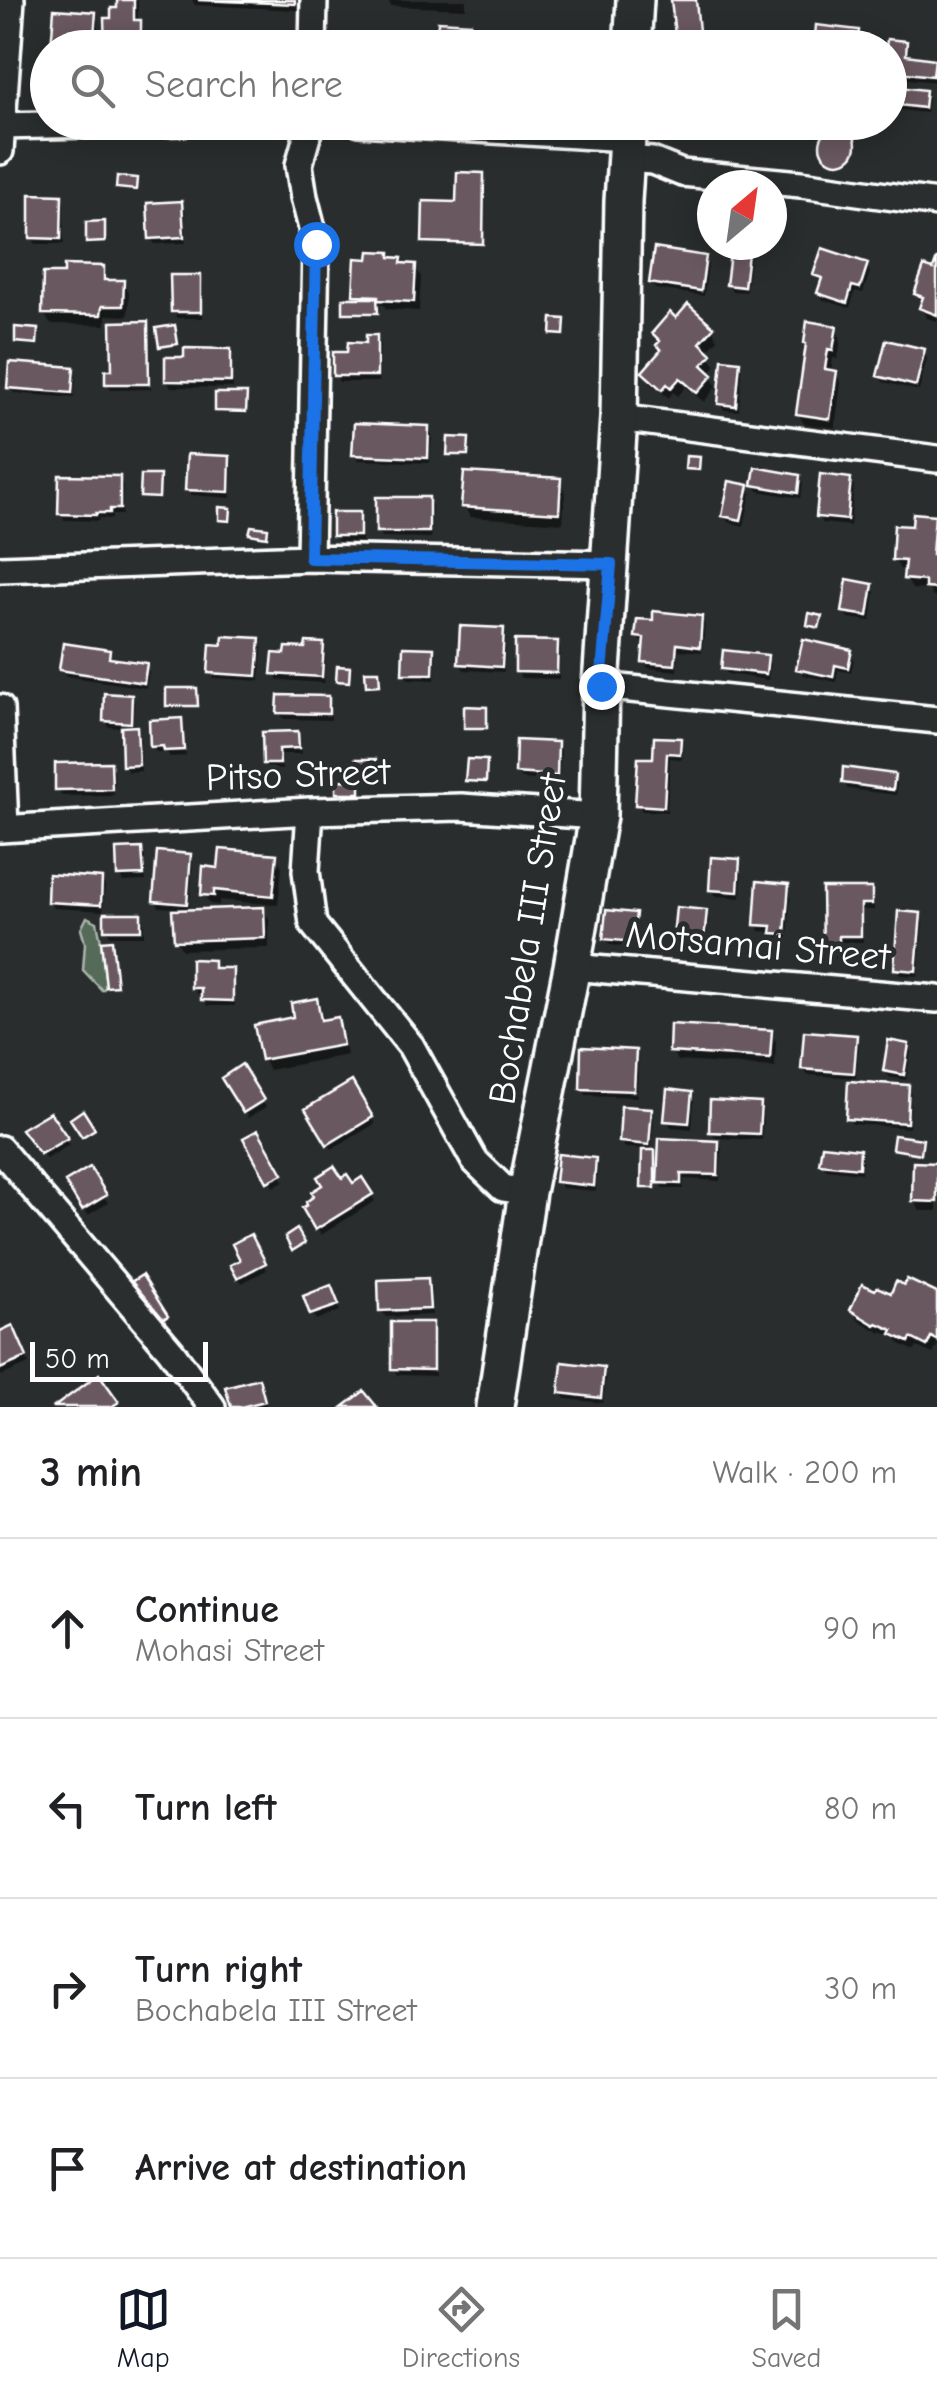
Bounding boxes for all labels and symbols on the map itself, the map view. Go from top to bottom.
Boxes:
north arrow [697,170,787,260]
route start [294,222,340,268]
route end [579,664,625,710]
street label: Pitso Street [205,750,392,800]
street label: Bochabela III Street [480,769,576,1108]
street label: Motsamai Street [624,913,893,980]
scale bar [30,1337,208,1382]

